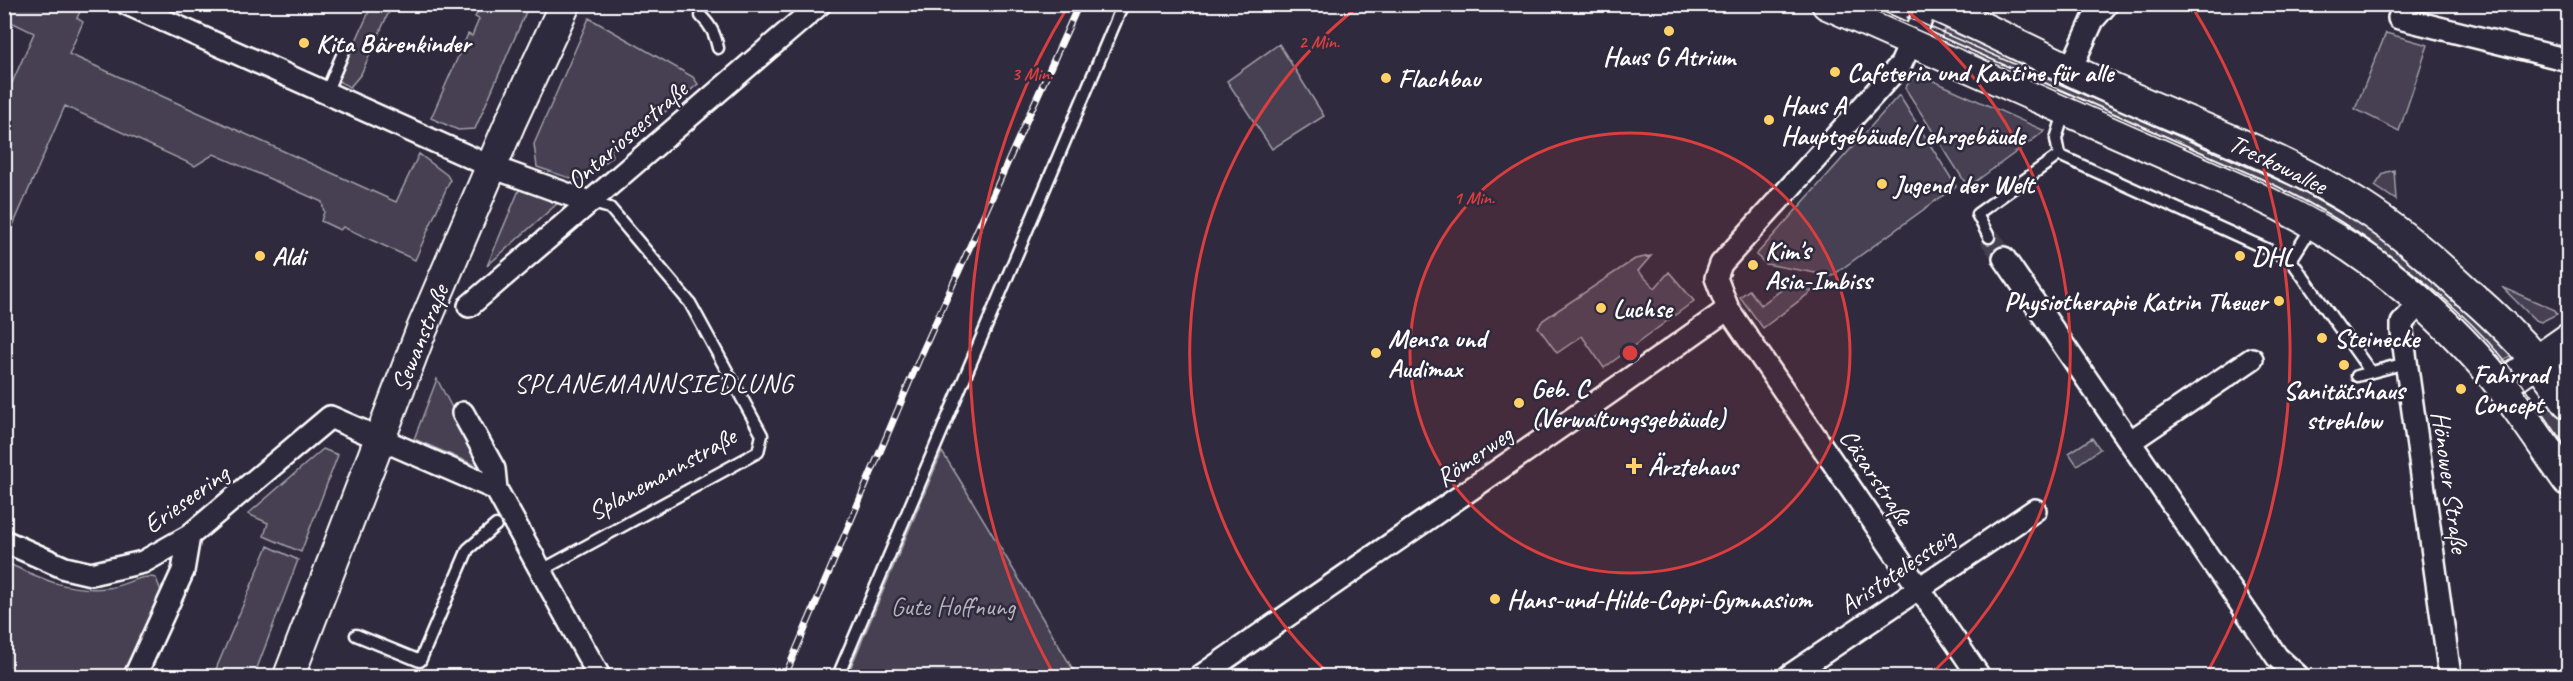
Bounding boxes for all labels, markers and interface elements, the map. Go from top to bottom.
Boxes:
marker: Haus G Atrium [1662,24,1676,38]
place label: Kita Bärenkinder [316,27,473,60]
text: 2 Min. [1298,31,1340,53]
marker: Kita Bärenkinder [297,36,311,50]
place label: Haus G Atrium [1603,40,1737,73]
place label: Cafeteria und Kantine für alle [1847,56,2116,89]
place label: Flachbau [1398,62,1482,95]
text: 3 Min. [1011,63,1053,85]
marker: Cafeteria und Kantine für alle [1828,65,1842,79]
marker: Flachbau [1379,71,1393,85]
street label: Ontarioseestraße [560,72,696,197]
place label: Haus A Hauptgebäude/Lehrgebäude [1781,89,2028,152]
marker: Haus A Hauptgebäude/Lehrgebäude [1762,113,1776,127]
street label: Treskowallee [2224,126,2334,203]
place label: Jugend der Welt [1892,168,2036,201]
marker: Jugend der Welt [1875,177,1889,191]
text: 1 Min. [1453,187,1495,209]
place label: Kim's Asia-Imbiss [1765,234,1875,297]
place label: Aldi [272,240,309,273]
place label: DHL [2252,240,2294,273]
marker: Aldi [253,249,267,263]
marker: DHL [2233,249,2247,263]
marker: Kim's Asia-Imbiss [1746,258,1760,272]
street label: Sewanstraße [384,277,457,396]
place label: Physiotherapie Katrin Theuer [2004,285,2270,318]
place label: Luchse [1613,292,1674,325]
marker: Physiotherapie Katrin Theuer [2272,294,2286,308]
marker: Luchse [1594,301,1608,315]
place label: Mensa und Audimax [1388,322,1490,385]
place label: Steinecke [2334,322,2421,355]
marker: Steinecke [2315,331,2329,345]
centre of rings [1620,343,1640,363]
marker: Mensa und Audimax [1369,346,1383,360]
marker: Sanitätshaus strehlow [2337,358,2351,372]
place label: Fahrrad Concept [2473,358,2553,421]
district label: SPLANEMANNSIEDLUNG [514,366,795,400]
place label: Geb. C (Verwaltungsgebäude) [1531,372,1728,435]
place label: Sanitätshaus strehlow [2283,374,2408,437]
marker: Fahrrad Concept [2454,382,2468,396]
marker: Geb. C (Verwaltungsgebäude) [1512,396,1526,410]
street label: Hönower Straße [2424,409,2477,558]
street label: Römerweg [1429,417,1520,494]
street label: Splanemannstraße [582,419,744,528]
street label: Cäsarstraße [1832,422,1922,534]
place label: Ärztehaus [1648,450,1740,483]
street label: Erieseering [137,456,237,541]
marker: Ärztehaus [1625,457,1643,475]
street label: Aristotelessteig [1833,519,1963,622]
place label: Hans-und-Hilde-Coppi-Gymnasium [1507,583,1814,616]
park label: Gute Hoffnung [891,590,1017,623]
marker: Hans-und-Hilde-Coppi-Gymnasium [1488,592,1502,606]

